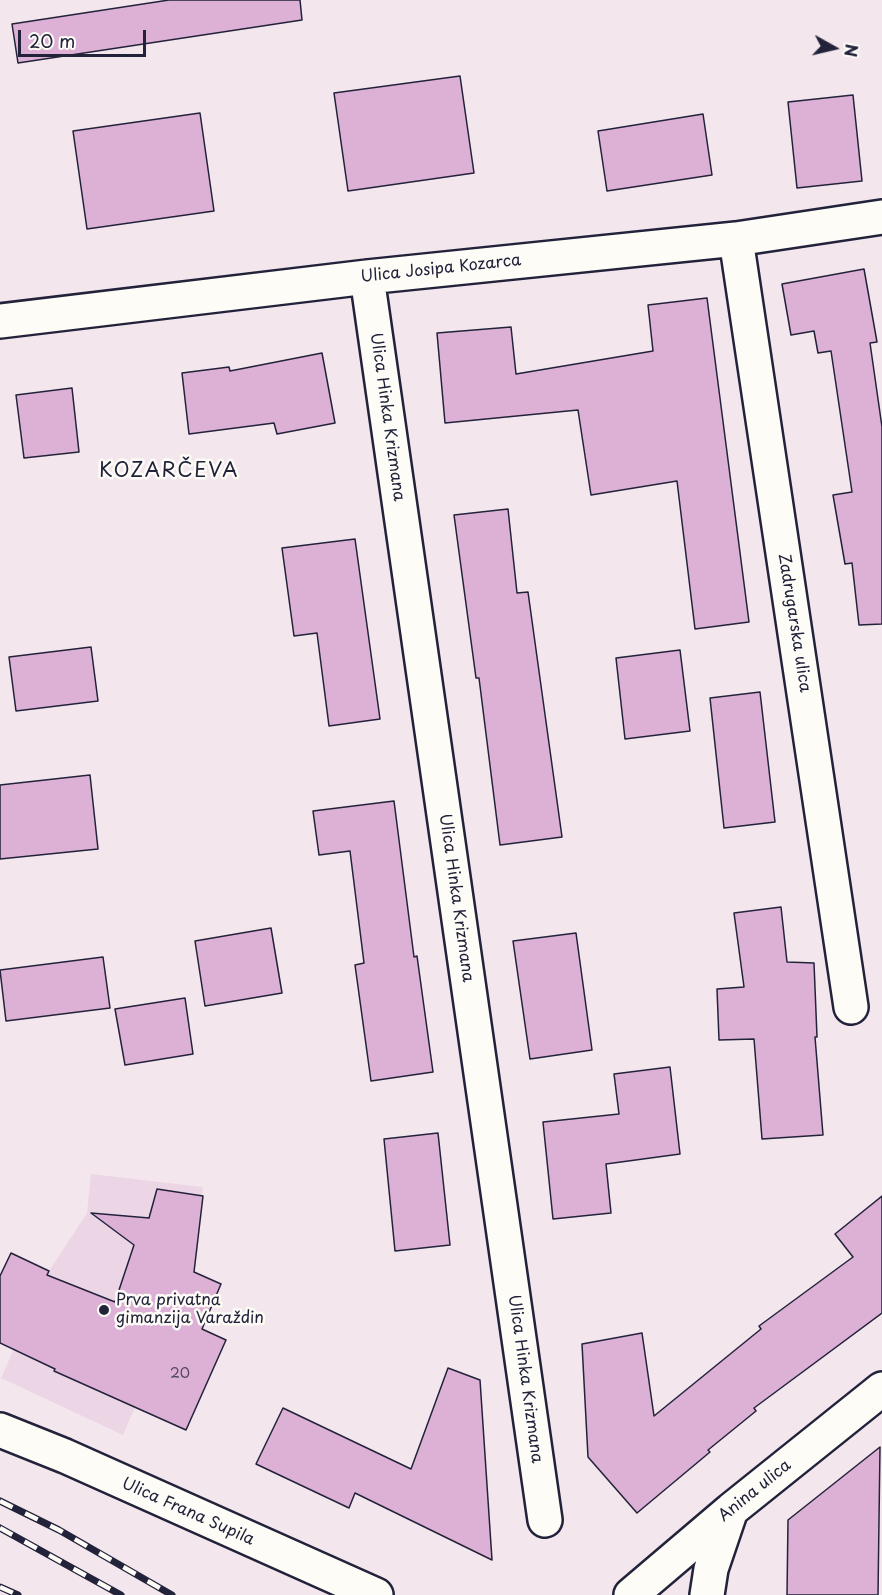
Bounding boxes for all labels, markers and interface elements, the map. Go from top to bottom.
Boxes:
scale bar [21,18,148,56]
north arrow [804,18,864,78]
text: 20 m [29,27,75,54]
text: N [839,43,865,58]
street label: Ulica Josipa Kozarca [360,251,522,287]
street label: Ulica Hinka Krizmana [366,332,408,502]
district label: KOZARČEVA [99,459,239,483]
street label: Zadrugarska ulica [774,552,814,694]
street label: Ulica Hinka Krizmana [435,813,477,983]
place label: Prva privatna gimanzija Varaždin [116,1291,264,1329]
street label: Ulica Hinka Krizmana [504,1294,546,1464]
marker: Prva privatna gimanzija Varaždin [97,1303,111,1317]
house number: 20 [170,1366,190,1382]
street label: Anina ulica [715,1456,795,1526]
street label: Ulica Frana Supila [119,1474,257,1550]

